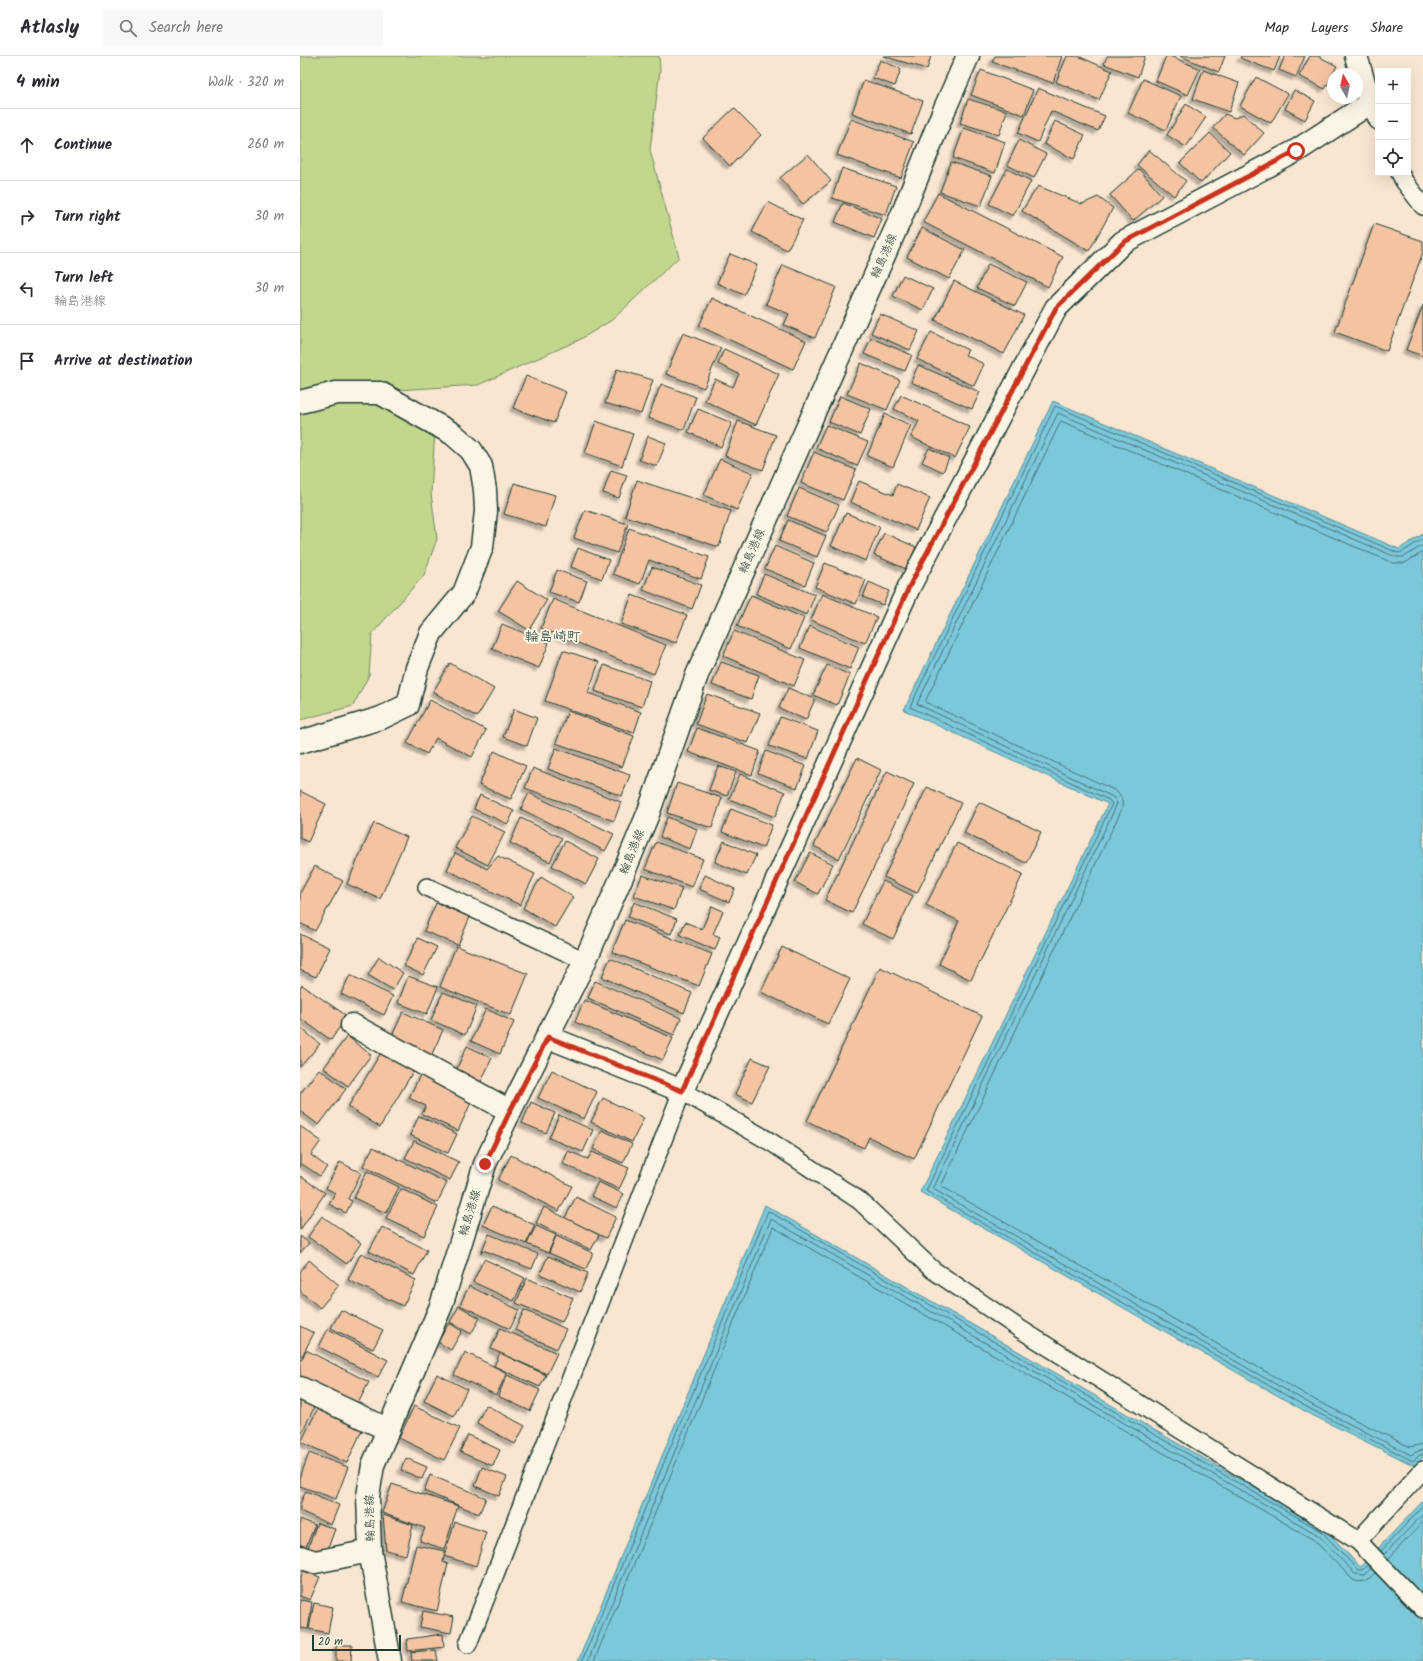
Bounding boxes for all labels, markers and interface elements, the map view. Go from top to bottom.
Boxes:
search box [103,10,383,46]
text: Atlasly [20,13,79,43]
text: Search here [149,16,223,40]
icon: search [117,17,139,39]
text: Map [1265,17,1289,39]
text: Layers [1311,17,1349,39]
text: Share [1371,17,1403,39]
north arrow [1327,68,1363,104]
map controls [1375,68,1411,176]
button: + [1375,68,1411,104]
text: 4 min [16,69,60,96]
text: Walk · 320 m [208,72,284,93]
button: − [1375,104,1411,140]
text: Continue [54,133,112,157]
icon: ahead [16,134,38,156]
text: 260 m [247,134,284,155]
button: locate [1375,140,1411,176]
route start [1287,142,1305,160]
text: Turn right [54,205,121,229]
icon: right [16,206,38,228]
text: 30 m [255,206,284,227]
street label: 輪島港線 [866,230,902,282]
text: Turn left [54,266,114,290]
icon: left [16,278,38,300]
text: 30 m [255,278,284,299]
text: 輪島港線 [54,291,106,312]
text: Arrive at destination [54,349,193,373]
icon: arrive [16,350,38,372]
street label: 輪島港線 [734,525,770,577]
district label: 輪島崎町 [525,626,581,648]
street label: 輪島港線 [614,826,650,878]
route end [476,1155,494,1173]
street label: 輪島港線 [454,1187,486,1239]
street label: 輪島港線 [360,1494,380,1542]
scale bar [312,1633,401,1652]
text: 20 m [318,1633,343,1651]

